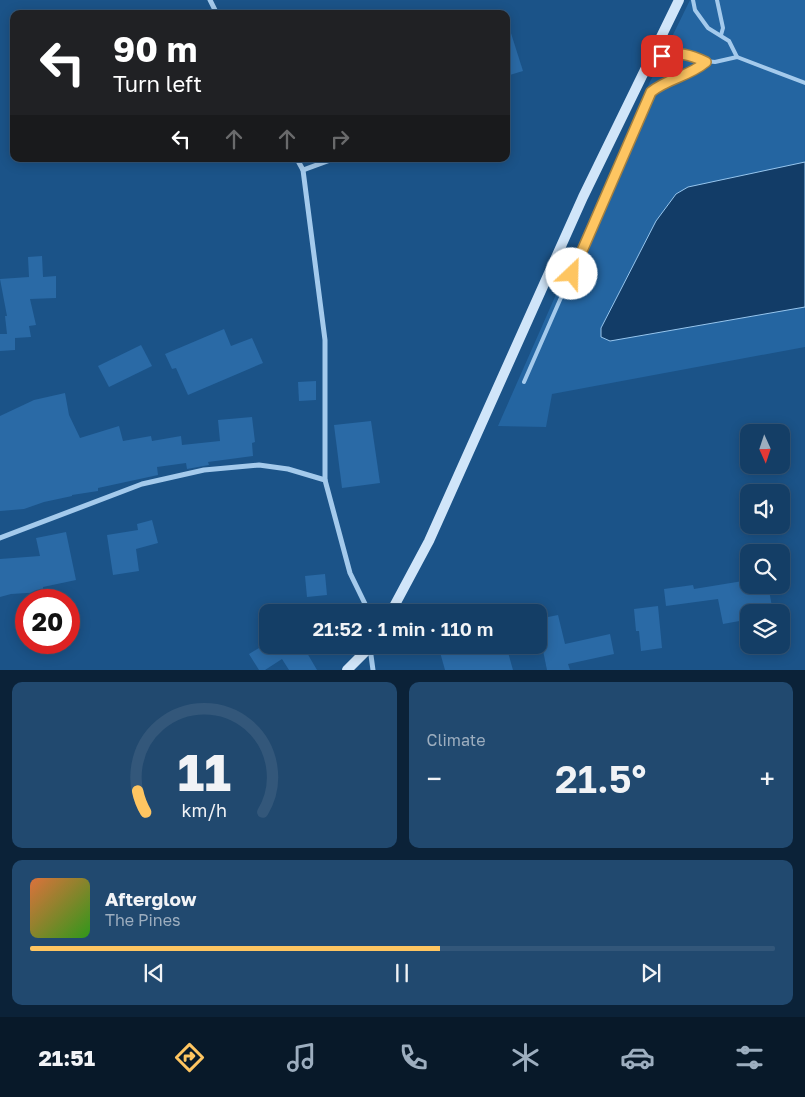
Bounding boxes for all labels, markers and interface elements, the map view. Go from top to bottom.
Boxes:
text: 90 m [113,28,197,70]
icon: left [30,30,95,95]
pin [641,35,683,77]
icon: arrive [648,42,676,70]
text: Turn left [113,70,202,97]
icon: left [167,125,195,153]
icon: ahead [220,125,248,153]
icon: ahead [273,125,301,153]
icon: right [326,125,354,153]
position arrow [545,247,597,299]
north arrow [740,424,790,474]
map controls [740,424,790,654]
button: sound [740,484,790,534]
button: search [740,544,790,594]
speed limit sign: 20 [15,589,80,654]
button: layers [740,604,790,654]
text: 21:52 · 1 min · 110 m [313,617,493,640]
text: Climate [427,730,486,750]
text: 11 [177,740,231,802]
text: 21.5° [555,756,646,801]
text: − [427,762,442,795]
text: + [760,762,775,795]
text: km/h [182,799,227,821]
text: Afterglow [105,887,196,910]
text: The Pines [105,910,180,930]
icon: previous [140,959,168,987]
icon: pause [388,959,416,987]
icon: next [637,959,665,987]
icon: directions [172,1040,207,1075]
icon: music [284,1040,319,1075]
icon: phone [396,1040,431,1075]
icon: climate [508,1040,543,1075]
icon: car [620,1040,655,1075]
icon: filters [732,1040,767,1075]
text: 21:51 [38,1044,95,1071]

